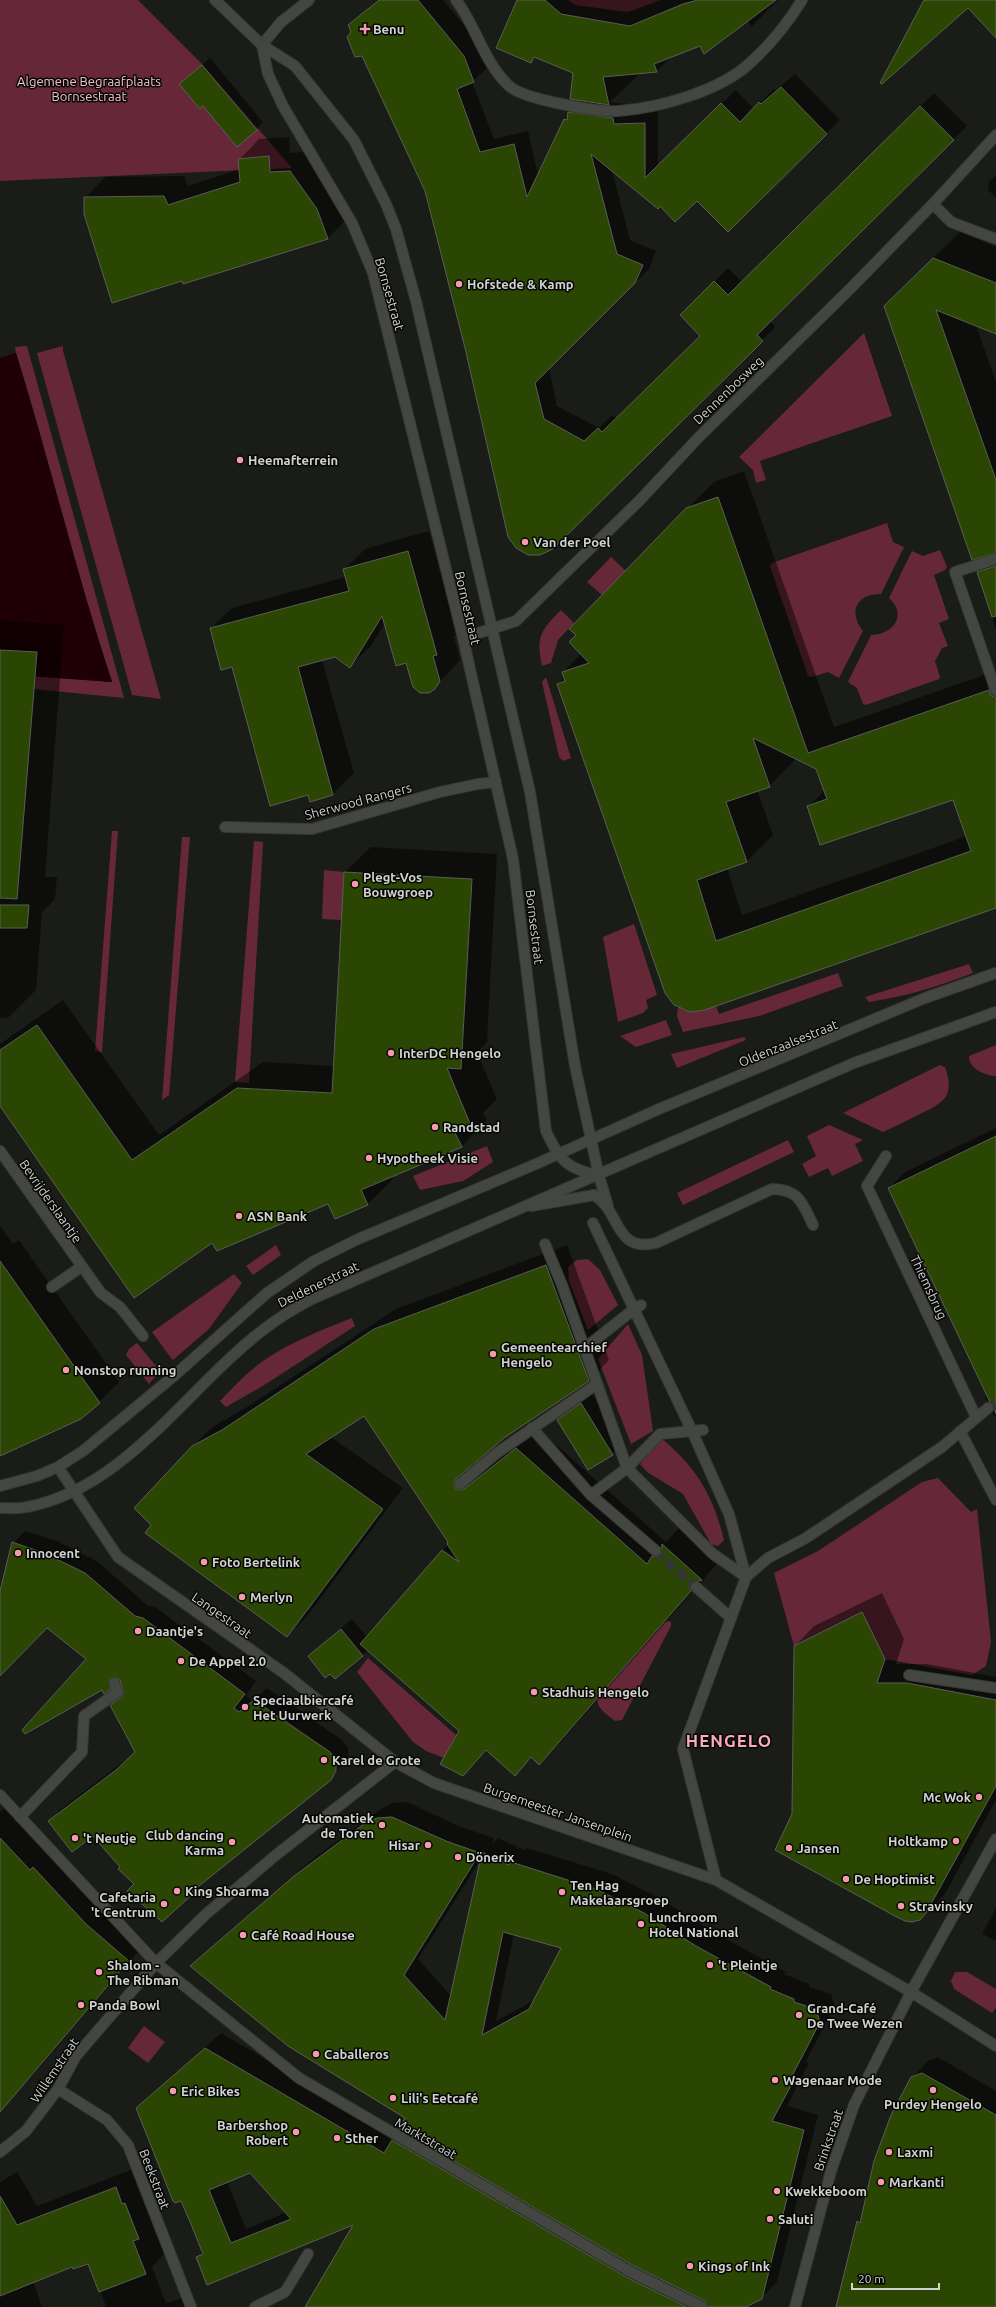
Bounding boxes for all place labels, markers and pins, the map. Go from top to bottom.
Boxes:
place label: Benu [373,22,404,36]
marker: Benu [360,24,370,34]
place label: Hofstede & Kamp [467,277,574,291]
marker: Hofstede & Kamp [454,279,464,289]
place label: Heemafterrein [248,453,338,467]
marker: Heemafterrein [235,455,245,465]
place label: Van der Poel [533,535,610,549]
marker: Van der Poel [520,537,530,547]
place label: Plegt-Vos Bouwgroep [363,870,433,899]
marker: Plegt-Vos Bouwgroep [350,879,360,889]
place label: InterDC Hengelo [399,1046,501,1060]
marker: InterDC Hengelo [386,1048,396,1058]
place label: Randstad [443,1120,500,1134]
marker: Randstad [430,1122,440,1132]
place label: Hypotheek Visie [377,1151,478,1165]
marker: Hypotheek Visie [364,1153,374,1163]
place label: ASN Bank [247,1209,308,1223]
marker: ASN Bank [234,1211,244,1221]
place label: Gemeentearchief Hengelo [501,1340,608,1369]
marker: Gemeentearchief Hengelo [488,1349,498,1359]
place label: Nonstop running [74,1363,176,1377]
marker: Nonstop running [61,1365,71,1375]
place label: Innocent [26,1546,80,1560]
marker: Innocent [13,1548,23,1558]
place label: Foto Bertelink [212,1555,301,1569]
marker: Foto Bertelink [199,1557,209,1567]
place label: Merlyn [250,1590,293,1604]
marker: Merlyn [237,1592,247,1602]
place label: Daantje's [146,1624,203,1638]
marker: Daantje's [133,1626,143,1636]
place label: De Appel 2.0 [189,1654,266,1668]
marker: De Appel 2.0 [176,1656,186,1666]
place label: Stadhuis Hengelo [542,1685,649,1699]
marker: Stadhuis Hengelo [529,1687,539,1697]
place label: Speciaalbiercafé Het Uurwerk [253,1693,354,1722]
marker: Speciaalbiercafé Het Uurwerk [240,1702,250,1712]
place label: Karel de Grote [332,1753,421,1767]
marker: Karel de Grote [319,1755,329,1765]
place label: Mc Wok [923,1790,972,1804]
marker: Mc Wok [974,1792,984,1802]
place label: Automatiek de Toren [302,1811,375,1840]
marker: Automatiek de Toren [377,1820,387,1830]
place label: Club dancing Karma [146,1828,224,1857]
place label: 't Neutje [83,1831,136,1845]
marker: 't Neutje [70,1833,80,1843]
place label: Holtkamp [888,1834,948,1848]
marker: Holtkamp [951,1836,961,1846]
marker: Club dancing Karma [227,1837,237,1847]
place label: Hisar [388,1838,421,1852]
marker: Hisar [423,1840,433,1850]
place label: Jansen [797,1841,840,1855]
marker: Jansen [784,1843,794,1853]
place label: Dönerix [466,1850,514,1864]
marker: Dönerix [453,1852,463,1862]
place label: De Hoptimist [854,1872,935,1886]
marker: De Hoptimist [841,1874,851,1884]
place label: Ten Hag Makelaarsgroep [570,1878,669,1907]
place label: King Shoarma [185,1884,269,1898]
marker: King Shoarma [172,1886,182,1896]
marker: Ten Hag Makelaarsgroep [557,1887,567,1897]
place label: Cafetaria 't Centrum [91,1890,156,1919]
marker: Cafetaria 't Centrum [159,1899,169,1909]
place label: Stravinsky [909,1899,973,1913]
marker: Stravinsky [896,1901,906,1911]
place label: Lunchroom Hotel National [649,1910,739,1939]
marker: Lunchroom Hotel National [636,1919,646,1929]
place label: Café Road House [251,1928,355,1942]
marker: Café Road House [238,1930,248,1940]
place label: Shalom - The Ribman [107,1958,179,1987]
place label: 't Pleintje [718,1958,777,1972]
marker: 't Pleintje [705,1960,715,1970]
marker: Shalom - The Ribman [94,1967,104,1977]
place label: Panda Bowl [89,1998,160,2012]
marker: Panda Bowl [76,2000,86,2010]
place label: Grand-Café De Twee Wezen [807,2001,903,2030]
marker: Grand-Café De Twee Wezen [794,2010,804,2020]
place label: Caballeros [324,2047,389,2061]
marker: Caballeros [311,2049,321,2059]
place label: Wagenaar Mode [783,2073,882,2087]
marker: Wagenaar Mode [770,2075,780,2085]
place label: Eric Bikes [181,2084,240,2098]
marker: Purdey Hengelo [928,2085,938,2095]
marker: Eric Bikes [168,2086,178,2096]
place label: Lili's Eetcafé [401,2091,478,2105]
marker: Lili's Eetcafé [388,2093,398,2103]
place label: Purdey Hengelo [884,2097,982,2111]
place label: Barbershop Robert [217,2118,288,2147]
marker: Barbershop Robert [291,2127,301,2137]
place label: Sther [345,2131,379,2145]
marker: Sther [332,2133,342,2143]
place label: Laxmi [897,2145,933,2159]
marker: Laxmi [884,2147,894,2157]
place label: Markanti [889,2175,944,2189]
marker: Markanti [876,2177,886,2187]
place label: Kwekkeboom [785,2184,867,2198]
marker: Kwekkeboom [772,2186,782,2196]
place label: Saluti [778,2212,813,2226]
marker: Saluti [765,2214,775,2224]
place label: Kings of Ink [698,2259,771,2273]
marker: Kings of Ink [685,2261,695,2271]

